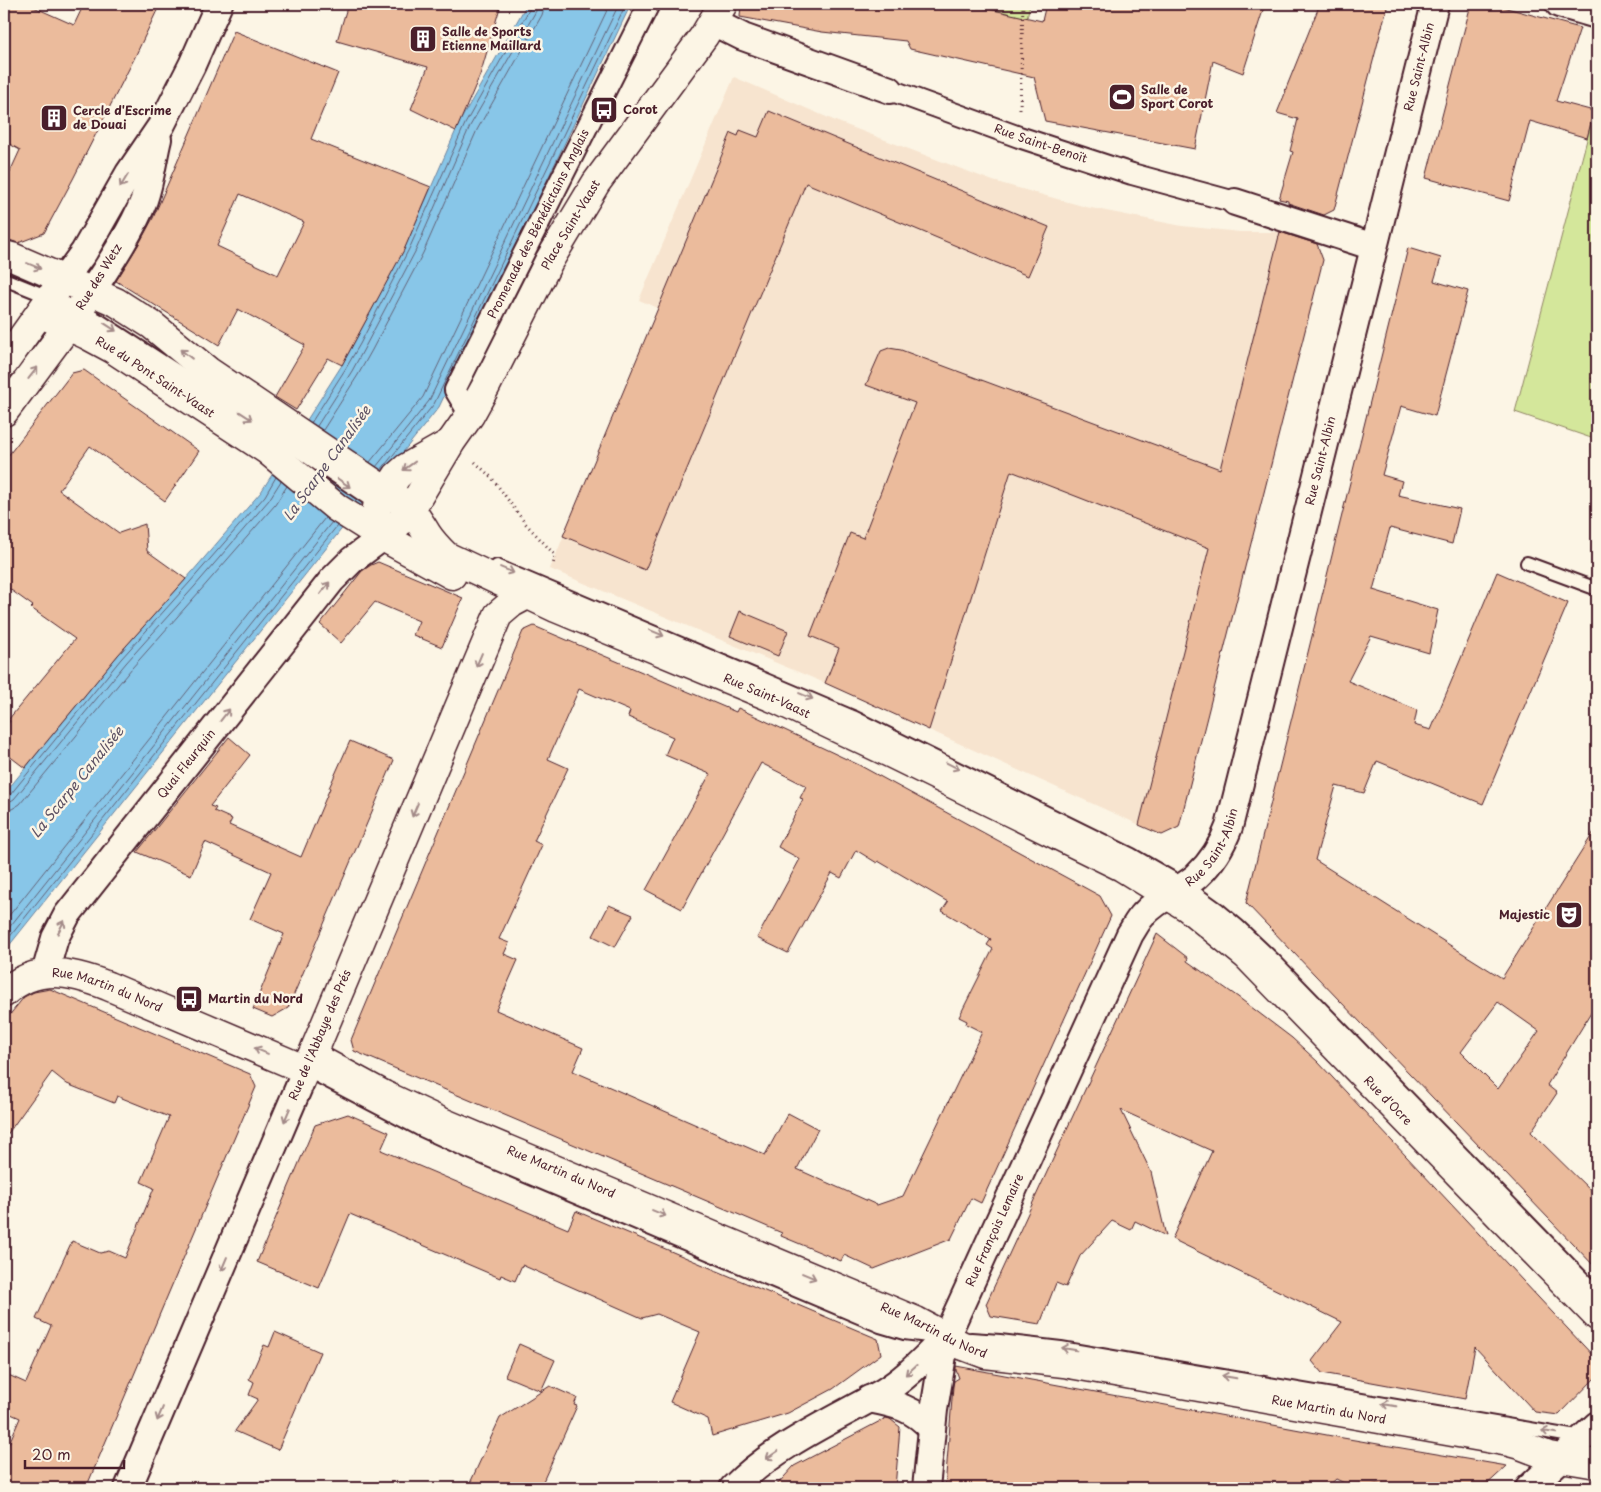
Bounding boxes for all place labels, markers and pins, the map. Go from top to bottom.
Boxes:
place label: Salle de Sports Etienne Maillard [442,22,541,54]
building icon: Salle de Sports Etienne Maillard [408,24,438,54]
place label: Salle de Sport Corot [1141,80,1213,112]
sports icon: Salle de Sport Corot [1107,82,1137,112]
bus stop icon: Corot [589,95,619,125]
place label: Corot [623,100,658,118]
place label: Cercle d'Escrime de Douai [73,101,172,133]
building icon: Cercle d'Escrime de Douai [39,103,69,133]
theatre icon: Majestic [1554,900,1584,930]
place label: Majestic [1499,905,1550,923]
bus stop icon: Martin du Nord [174,984,204,1014]
place label: Martin du Nord [208,989,303,1007]

